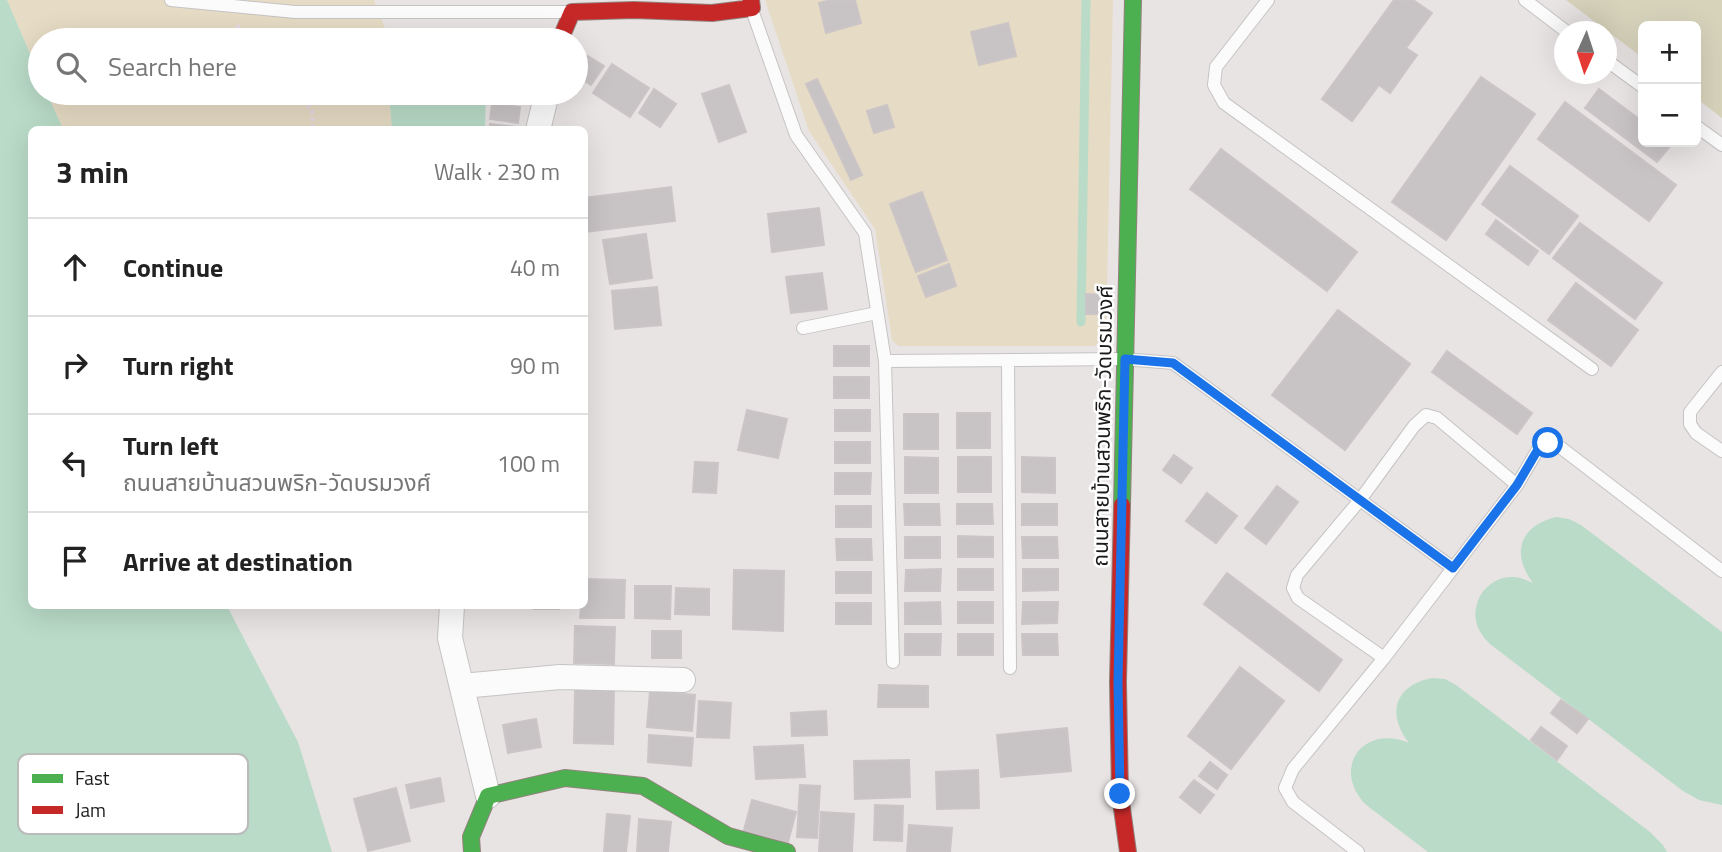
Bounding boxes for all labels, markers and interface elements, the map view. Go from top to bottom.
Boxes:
north arrow [1554,21,1617,84]
map controls [1638,21,1701,147]
button: + [1638,21,1701,84]
search box [28,28,588,105]
text: Search here [108,47,237,86]
icon: search [52,48,90,86]
button: − [1638,84,1701,147]
text: 3 min [56,149,129,195]
text: Walk · 230 m [434,154,560,189]
icon: ahead [56,248,94,286]
text: Continue [123,248,223,287]
text: 40 m [510,250,560,285]
street label: ถนนสายบ้านสวนพริก-วัดบรมวงศ์ [1084,285,1120,567]
icon: right [56,346,94,384]
text: Turn right [123,346,234,385]
text: 90 m [510,348,560,383]
text: Turn left [123,426,218,465]
route start [1532,427,1563,458]
icon: left [56,444,94,482]
text: 100 m [497,446,560,481]
text: ถนนสายบ้านสวนพริก-วัดบรมวงศ์ [123,465,431,500]
icon: arrive [56,542,94,580]
text: Arrive at destination [123,542,353,581]
legend [18,754,248,834]
text: Fast [75,763,110,792]
route end [1104,778,1135,809]
text: Jam [75,795,106,824]

